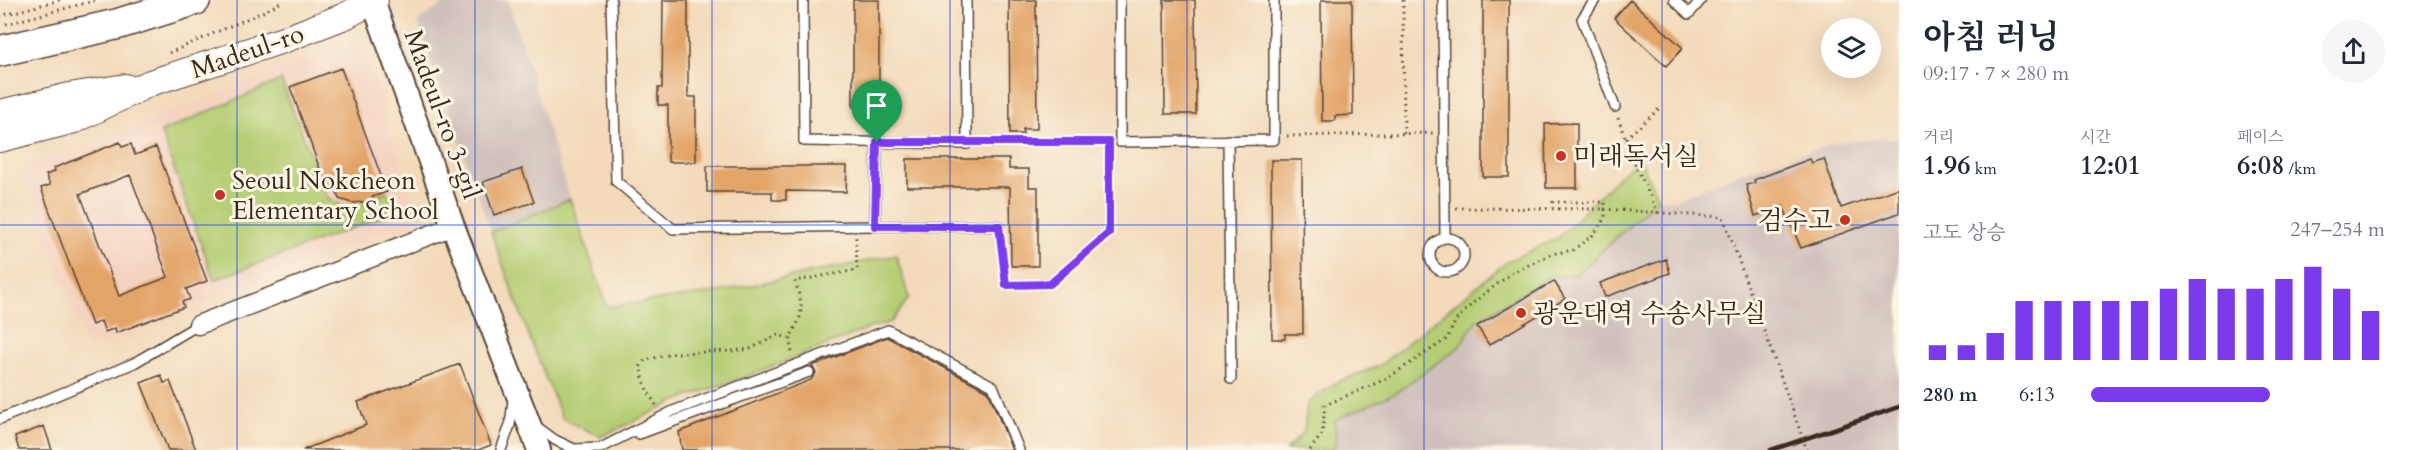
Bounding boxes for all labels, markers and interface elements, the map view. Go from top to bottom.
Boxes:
text: 아침 러닝 [1923,15,2059,60]
street label: Madeul-ro [186,16,308,87]
map controls [1821,18,1881,78]
button: layers [1821,18,1881,78]
button: share [2322,20,2385,83]
street label: Madeul-ro 3-gil [396,25,490,204]
text: 09:17 · 7 × 280 m [1923,60,2069,87]
pin [851,80,902,142]
icon: arrive [860,89,893,122]
text: 거리 [1923,126,1954,148]
text: 시간 [2080,126,2111,148]
text: 페이스 [2237,126,2283,148]
place label: 미래독서실 [1573,139,1699,174]
text: 1.96 [1923,148,1971,183]
text: 12:01 [2080,148,2141,183]
text: 6:08 [2237,148,2285,183]
marker: 미래독서실 [1554,149,1568,163]
text: km [1971,158,1997,180]
text: /km [2285,158,2316,180]
place label: Seoul Nokcheon Elementary School [232,163,439,228]
marker: Seoul Nokcheon Elementary School [213,188,227,202]
place label: 검수고 [1758,203,1833,238]
marker: 검수고 [1838,213,1852,227]
text: 247–254 m [2290,216,2385,243]
text: 고도 상승 [1923,219,2006,246]
place label: 광운대역 수송사무실 [1533,296,1766,331]
marker: 광운대역 수송사무실 [1514,306,1528,320]
text: 280 m [1923,381,1978,408]
text: 6:13 [2019,381,2055,408]

